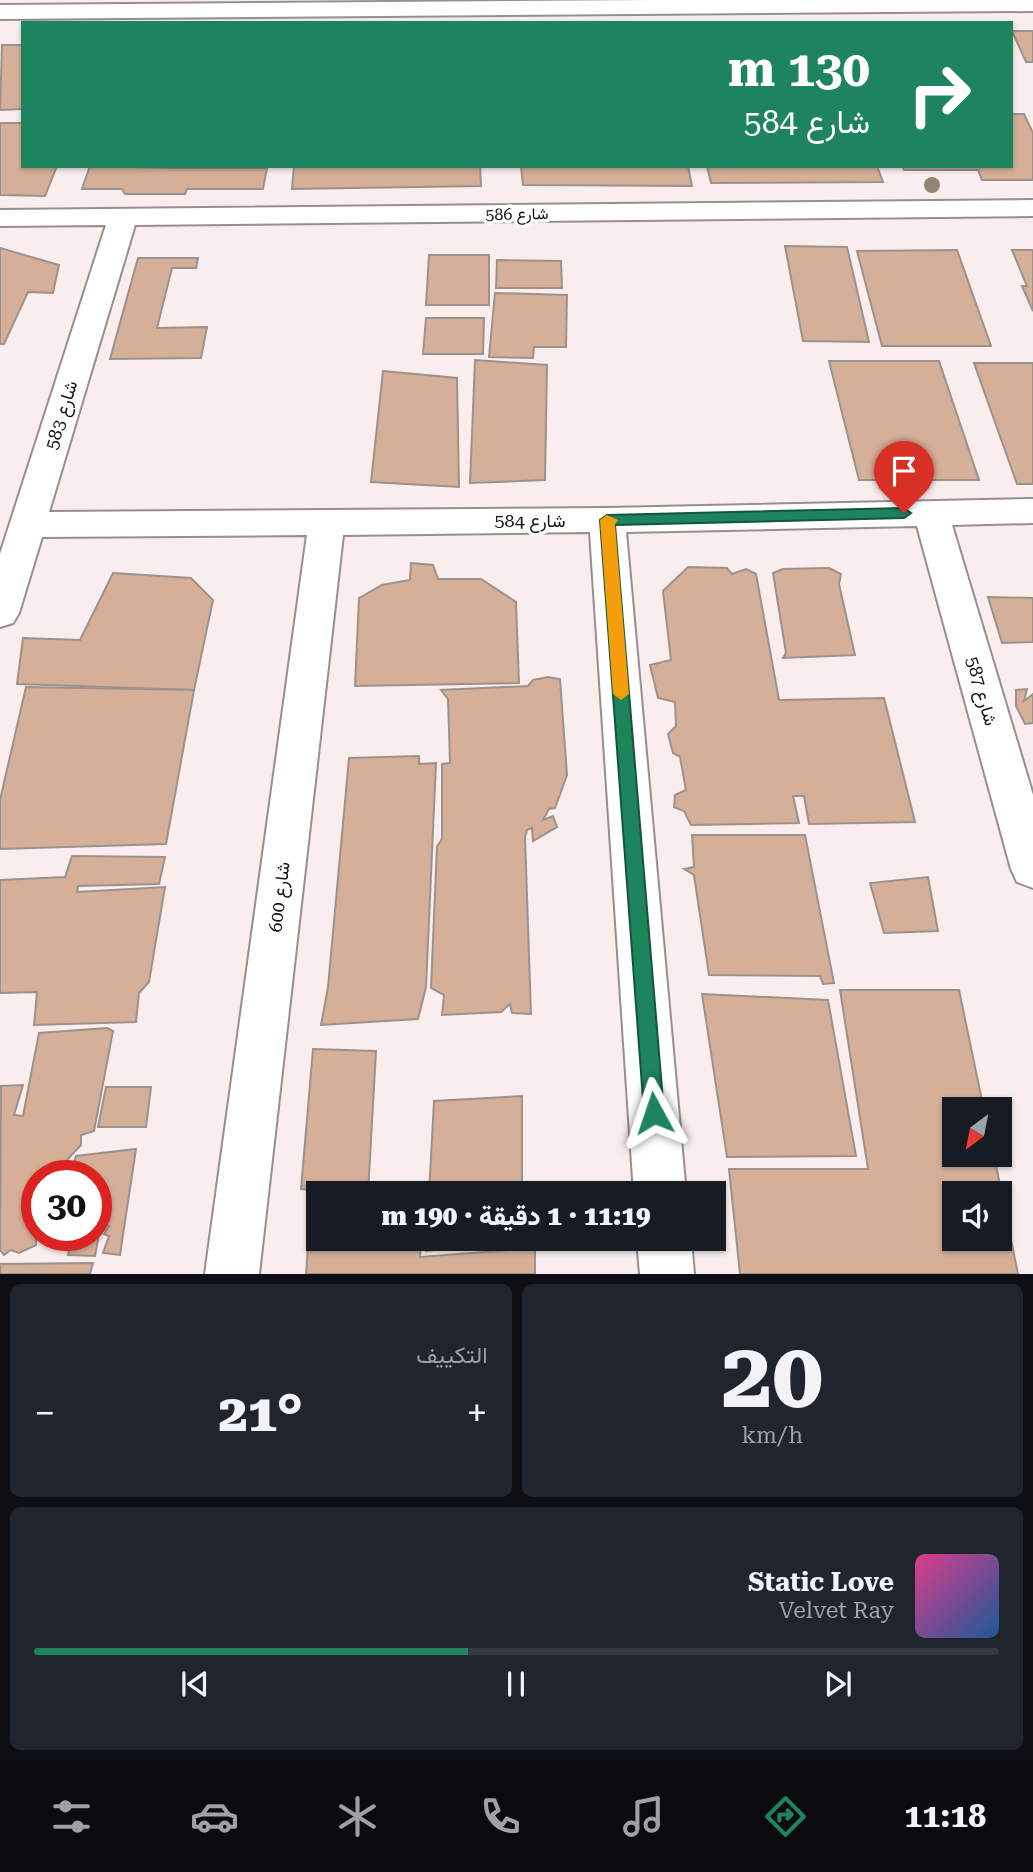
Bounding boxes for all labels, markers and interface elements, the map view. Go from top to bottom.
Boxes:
text: 130 m [728,41,870,98]
icon: right [894,49,985,140]
text: شارع 584 [744,103,870,141]
street label: شارع 586 [485,204,549,226]
street label: شارع 583 [41,378,83,453]
pin [874,441,934,513]
icon: arrive [885,452,923,490]
street label: شارع 584 [494,510,566,533]
street label: شارع 587 [960,654,1002,729]
street label: شارع 600 [264,860,296,934]
position arrow [617,1076,691,1150]
north arrow [942,1097,1012,1167]
map controls [942,1097,1012,1251]
speed limit sign: 30 [21,1160,112,1251]
button: sound [942,1181,1012,1251]
text: 11:19 · 1 دقيقة · 190 m [382,1201,651,1231]
text: 20 [721,1323,823,1429]
text: التكييف [416,1342,488,1369]
text: 21° [219,1383,303,1444]
text: − [34,1391,55,1435]
text: + [466,1391,487,1435]
text: km/h [741,1422,803,1449]
text: Static Love [748,1567,894,1597]
text: Velvet Ray [779,1597,894,1624]
icon: previous [176,1665,214,1703]
icon: pause [497,1665,535,1703]
icon: next [819,1665,857,1703]
icon: filters [47,1792,96,1841]
icon: car [190,1792,239,1841]
icon: climate [333,1792,382,1841]
icon: phone [476,1792,525,1841]
icon: music [619,1792,668,1841]
icon: directions [761,1792,810,1841]
text: 11:18 [904,1797,986,1835]

